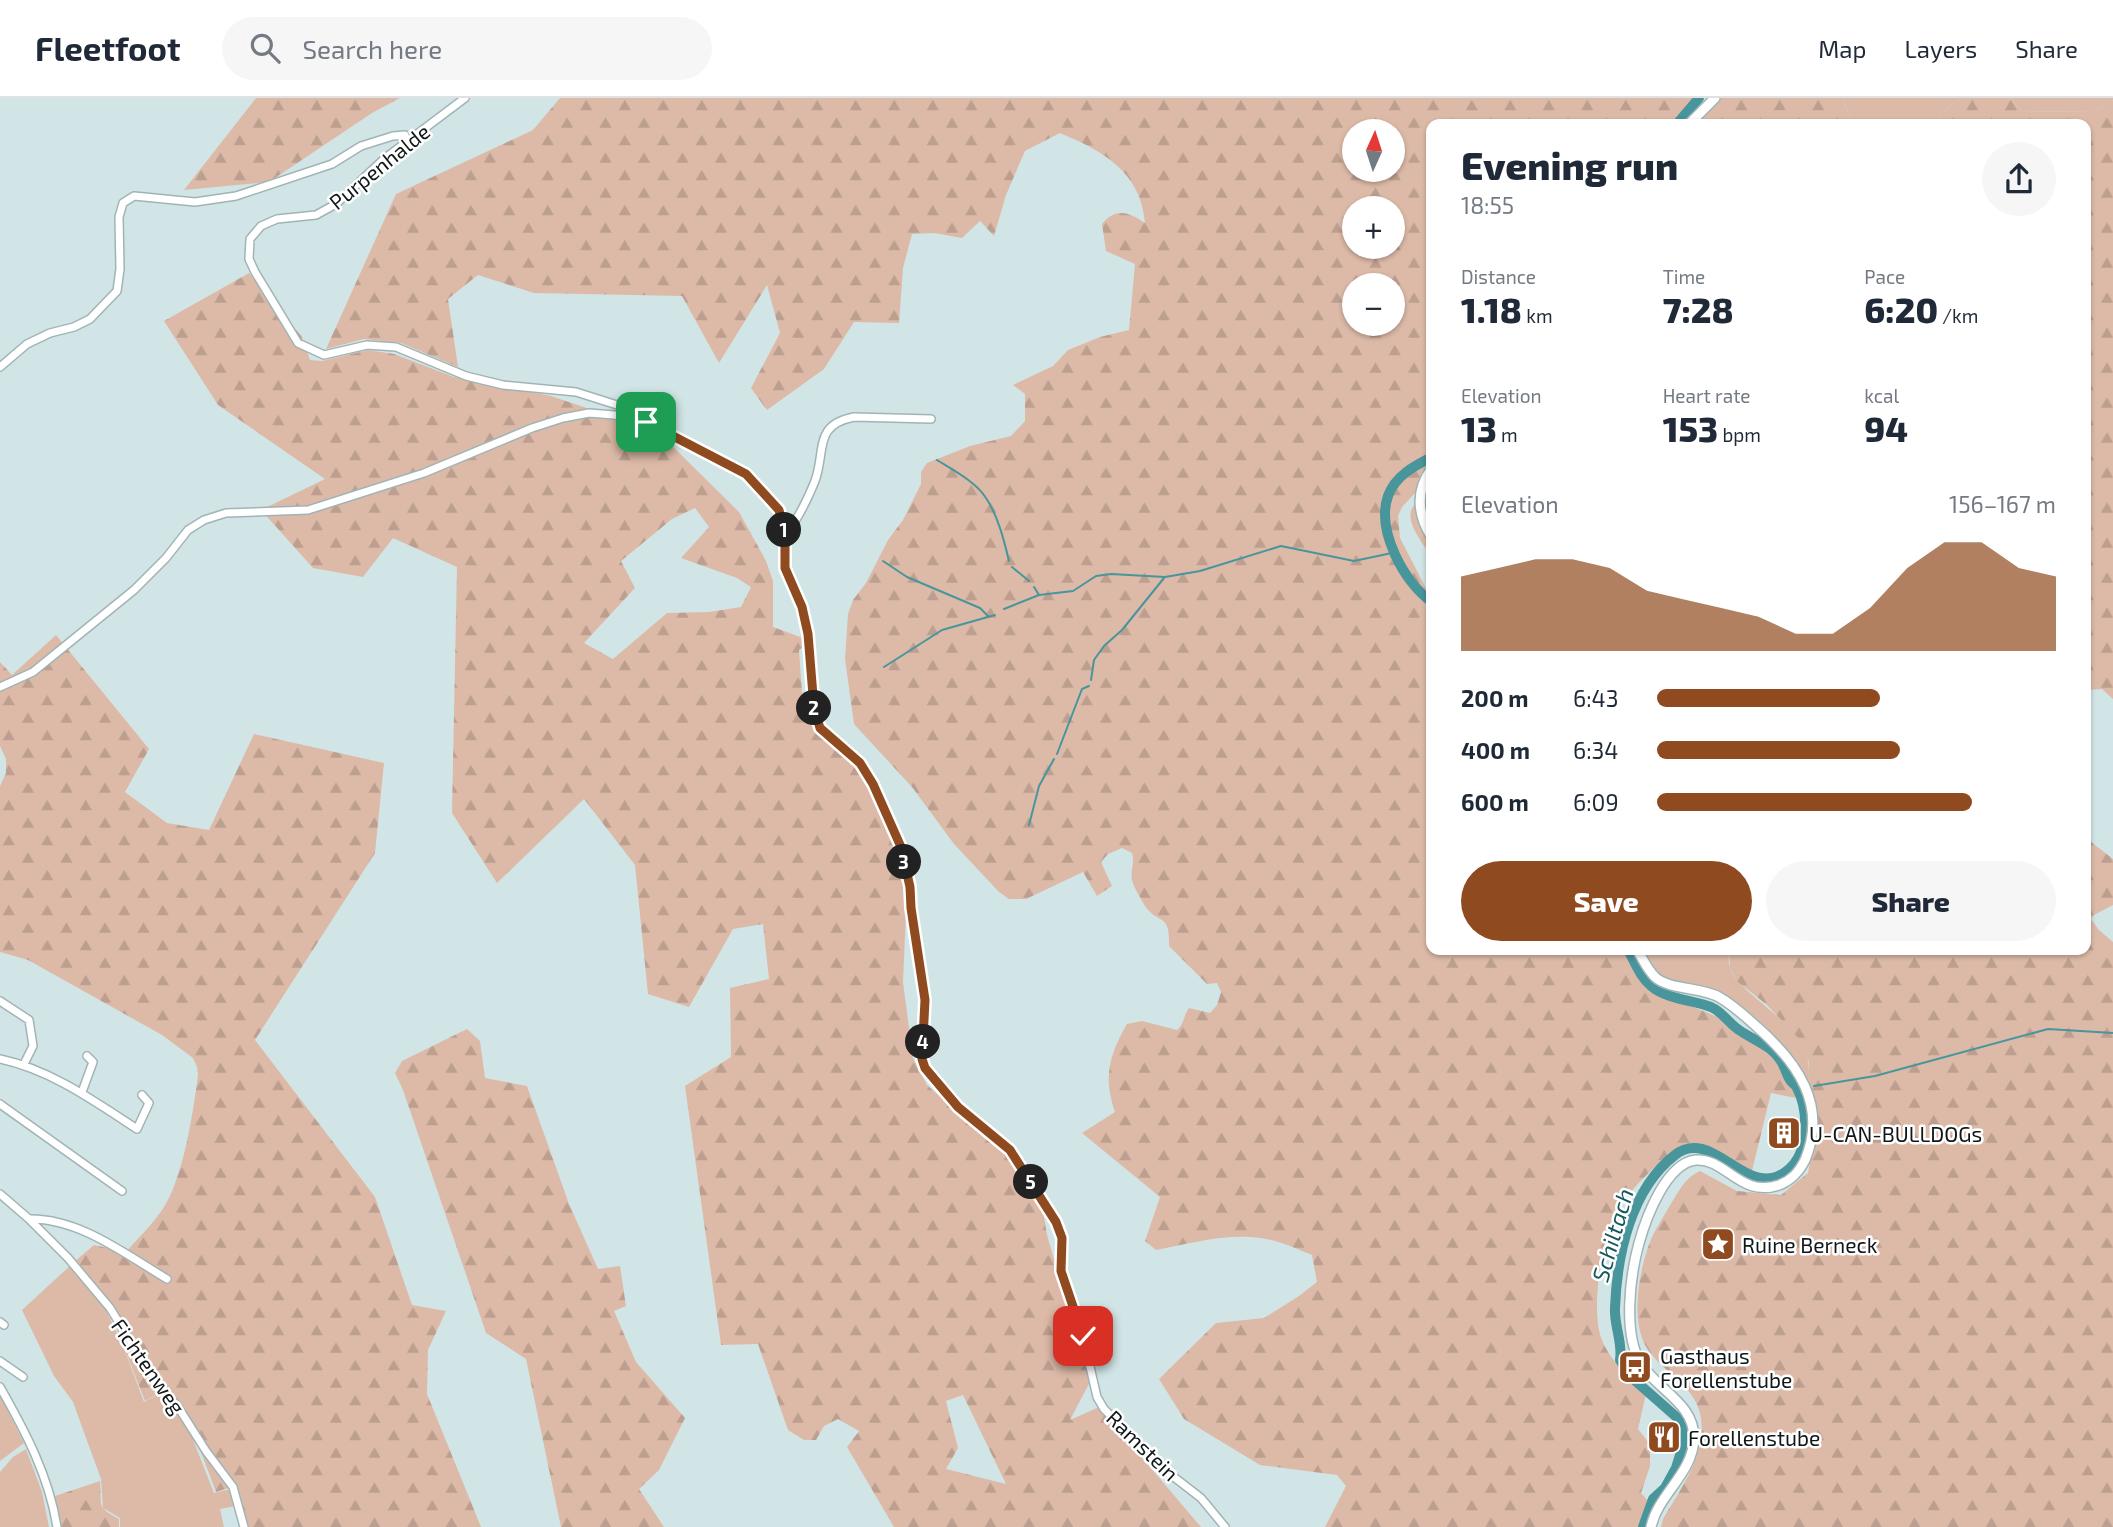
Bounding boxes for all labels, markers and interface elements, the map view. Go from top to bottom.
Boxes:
search box [222,17,712,80]
text: Fleetfoot [35,28,180,68]
icon: search [246,29,284,67]
text: Search here [302,33,442,64]
text: Map [1818,34,1866,63]
text: Layers [1904,34,1977,63]
text: Share [2015,34,2078,63]
street label: Purpenhalde [324,118,434,214]
north arrow [1342,119,1405,182]
map controls [1342,119,1405,336]
text: Evening run [1461,142,1678,188]
button: share [1982,142,2056,216]
text: 18:55 [1461,191,1514,219]
button: + [1342,196,1405,259]
text: Distance [1461,265,1536,288]
text: Time [1663,265,1705,288]
text: Pace [1864,265,1905,288]
button: − [1342,273,1405,336]
text: 1.18 [1461,288,1522,330]
text: 7:28 [1663,288,1734,330]
text: 6:20 [1864,288,1938,330]
text: km [1522,304,1553,327]
text: /km [1938,304,1978,327]
text: Elevation [1461,384,1542,407]
text: Heart rate [1663,384,1751,407]
text: kcal [1864,384,1899,407]
pin [616,392,676,452]
icon: arrive [627,403,665,441]
text: 13 [1461,407,1497,449]
text: 153 [1663,407,1718,449]
text: 94 [1864,407,1908,449]
text: m [1497,423,1518,446]
text: bpm [1718,423,1761,446]
text: Elevation [1461,490,1559,518]
text: 156–167 m [1949,490,2056,518]
pin: 1 [766,512,802,548]
text: 1 [779,518,788,541]
text: 200 m [1461,684,1529,712]
text: 6:43 [1573,684,1619,712]
pin: 2 [796,690,832,726]
text: 2 [808,696,819,719]
text: 400 m [1461,736,1530,764]
text: 6:34 [1573,736,1619,764]
text: 600 m [1461,788,1529,816]
text: 6:09 [1573,788,1619,816]
pin: 3 [886,844,922,880]
text: 3 [898,850,909,873]
button: Save [1461,861,1752,941]
button: Share [1766,861,2056,941]
pin: 4 [906,1024,940,1060]
text: 4 [916,1030,929,1053]
building icon: U-CAN-BULLDOGs [1765,1114,1803,1152]
place label: U-CAN-BULLDOGs [1809,1121,1982,1146]
pin: 5 [1014,1164,1048,1200]
text: 5 [1025,1170,1036,1193]
water label: Schiltach [1585,1185,1639,1285]
place icon: Ruine Berneck [1699,1225,1737,1263]
place label: Ruine Berneck [1742,1232,1878,1257]
pin [1053,1306,1113,1366]
street label: Fichtenweg [107,1313,191,1419]
icon: check [1064,1317,1102,1355]
place label: Gasthaus Forellenstube [1660,1343,1792,1392]
bus stop icon: Gasthaus Forellenstube [1616,1348,1654,1386]
street label: Ramstein [1102,1405,1184,1485]
restaurant icon: Forellenstube [1645,1418,1683,1456]
place label: Forellenstube [1688,1425,1820,1450]

